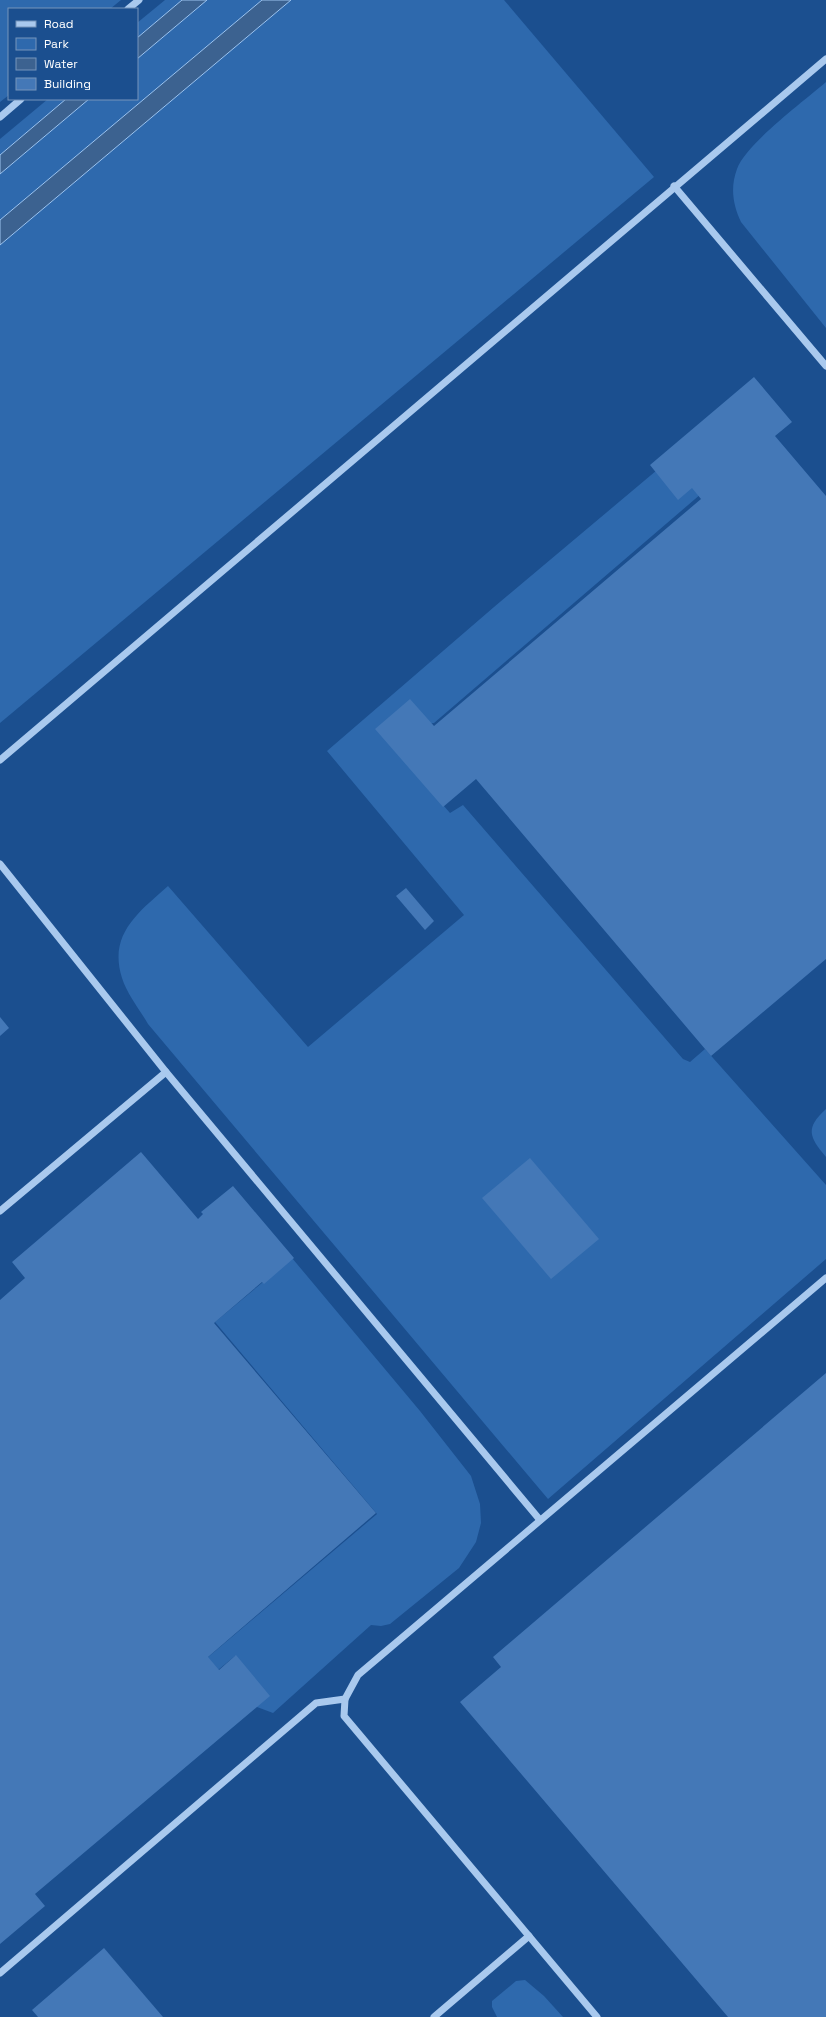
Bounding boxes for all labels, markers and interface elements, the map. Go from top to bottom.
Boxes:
legend [8,8,138,100]
text: Road [44,16,73,32]
text: Park [44,36,69,52]
text: Water [44,56,78,72]
text: Building [44,76,91,92]

